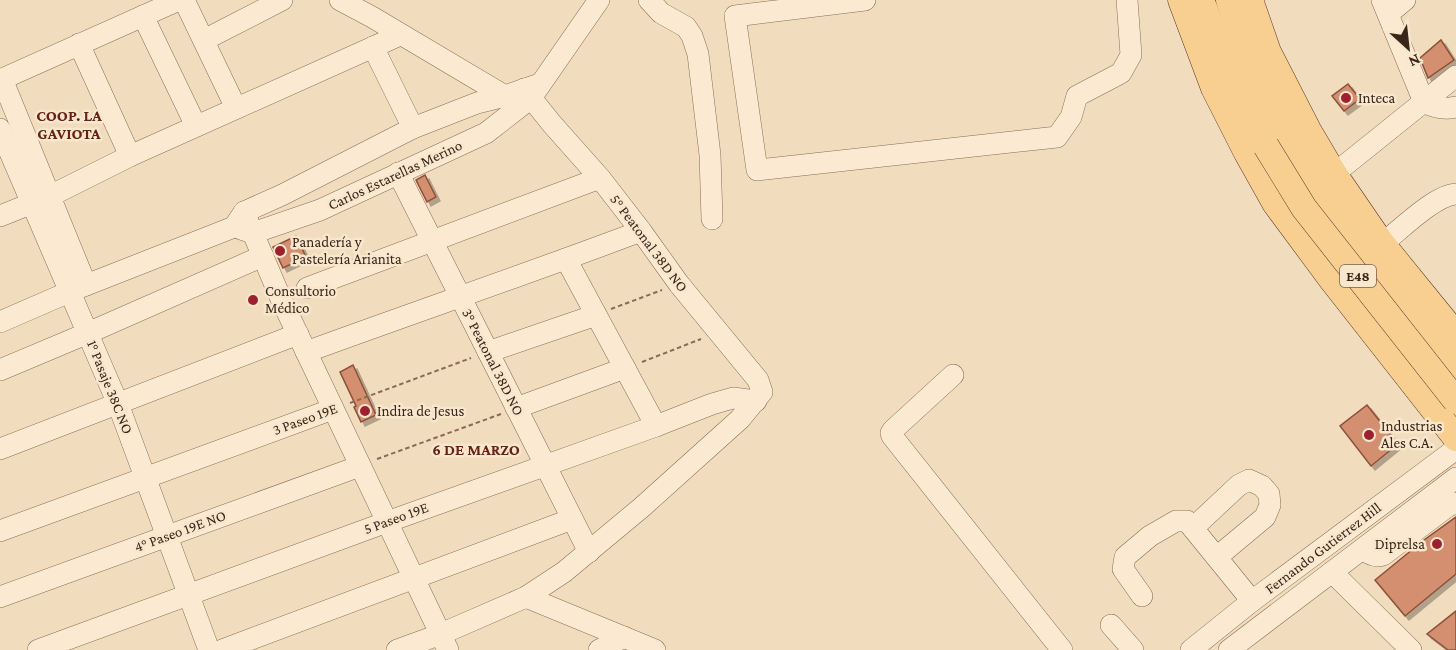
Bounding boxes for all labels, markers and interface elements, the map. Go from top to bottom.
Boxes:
north arrow [1378,18,1438,78]
text: N [1406,51,1423,71]
place label: Inteca [1358,90,1395,106]
marker: Inteca [1339,91,1353,105]
district label: COOP. LA GAVIOTA [36,107,102,142]
street label: Carlos Estarellas Merino [326,137,464,213]
street label: 5° Peatonal 38D NO [607,191,691,295]
place label: Panadería y Pastelería Arianita [292,234,402,267]
marker: Panadería y Pastelería Arianita [273,244,287,258]
road number: E48 [1340,265,1376,287]
place label: Consultorio Médico [265,283,336,316]
marker: Consultorio Médico [246,293,260,307]
street label: 3° Peatonal 38D NO [459,306,527,418]
street label: 1° Pasaje 38C NO [83,338,136,437]
street label: 3 Paseo 19E [270,400,340,438]
place label: Indira de Jesus [377,403,464,420]
marker: Indira de Jesus [358,404,372,418]
place label: Industrias Ales C.A. [1381,418,1443,451]
marker: Industrias Ales C.A. [1362,428,1376,442]
district label: 6 DE MARZO [432,441,520,458]
street label: 5 Paseo 19E [361,499,431,537]
street label: Fernando Gutierrez Hill [1262,499,1384,597]
street label: 4° Paseo 19E NO [132,507,228,555]
place label: Diprelsa [1375,536,1425,553]
marker: Diprelsa [1430,537,1444,551]

